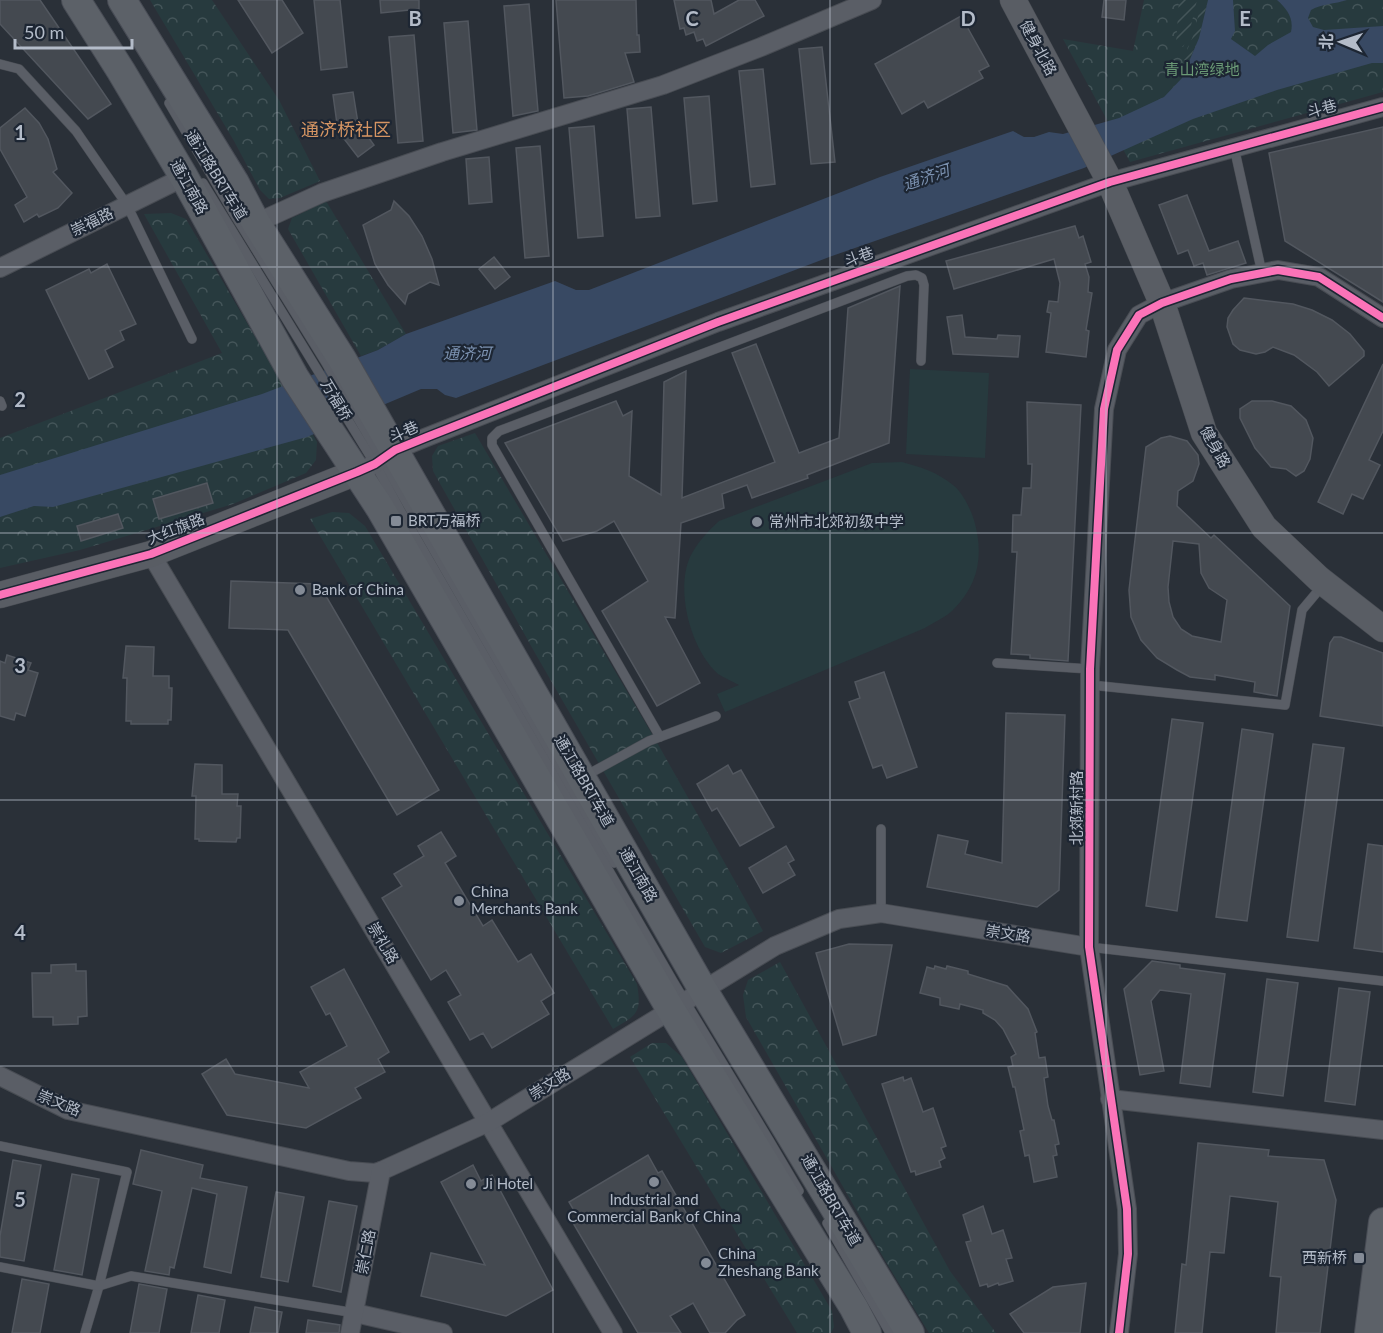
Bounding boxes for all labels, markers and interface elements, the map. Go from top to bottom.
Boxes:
text: B [408,6,422,30]
text: C [685,6,699,30]
text: D [960,6,976,30]
text: E [1239,6,1251,30]
scale bar [15,12,132,50]
north arrow [1311,12,1371,72]
street label: 健身北路 [1017,17,1061,78]
text: 50 m [24,21,64,43]
text: 北 [1316,33,1335,50]
park label: 青山湾绿地 [1164,60,1240,78]
street label: 斗巷 [1305,95,1339,121]
district label: 通济桥社区 [301,118,391,140]
text: 1 [14,120,26,144]
street label: 通江路BRT车道 [182,126,252,223]
street label: 通江南路 [167,156,212,217]
water label: 通济河 [900,159,954,193]
street label: 崇福路 [67,203,116,239]
street label: 斗巷 [841,242,876,270]
water label: 通济河 [443,343,494,362]
street label: 万福桥 [318,376,356,423]
text: 2 [14,387,26,411]
street label: 斗巷 [386,417,421,445]
street label: 健身路 [1197,422,1235,471]
street label: 大红旗路 [144,509,207,547]
place label: BRT万福桥 [408,511,481,529]
place label: 常州市北郊初级中学 [769,512,904,530]
marker: BRT万福桥 [389,514,403,528]
marker: 常州市北郊初级中学 [750,515,764,529]
place label: Bank of China [312,580,404,598]
marker: Bank of China [293,583,307,597]
text: 3 [14,653,26,677]
street label: 通江路BRT车道 [551,732,618,829]
street label: 北郊新村路 [1067,770,1085,846]
street label: 通江南路 [616,844,662,905]
place label: China Merchants Bank [471,882,578,917]
marker: China Merchants Bank [452,894,466,908]
street label: 崇礼路 [365,919,403,966]
text: 4 [14,920,26,944]
street label: 崇文路 [985,921,1032,945]
street label: 崇文路 [526,1064,573,1103]
street label: 崇文路 [35,1085,84,1119]
street label: 通江路BRT车道 [798,1151,865,1248]
place label: Ji Hotel [483,1174,533,1192]
marker: Industrial and Commercial Bank of China [647,1175,661,1189]
marker: Ji Hotel [464,1177,478,1191]
text: 5 [14,1187,26,1211]
place label: Industrial and Commercial Bank of China [567,1190,741,1225]
street label: 崇仁路 [352,1228,378,1276]
place label: China Zheshang Bank [718,1244,819,1279]
place label: 西新桥 [1302,1248,1347,1266]
marker: 西新桥 [1352,1251,1366,1265]
marker: China Zheshang Bank [699,1256,713,1270]

